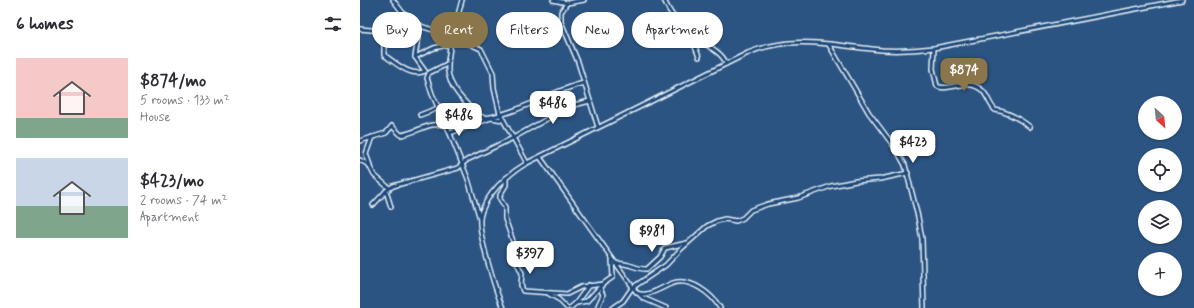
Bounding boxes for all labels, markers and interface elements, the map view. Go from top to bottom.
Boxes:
chip: Buy [372,12,422,48]
chip: Rent [430,12,488,48]
chip: Filters [496,12,563,48]
chip: New [571,12,624,48]
chip: Apartment [632,12,723,48]
text: 6 homes [16,13,74,35]
icon: filters [322,13,344,35]
pin: $874 [940,58,988,92]
text: $874 [949,62,979,79]
text: $874/mo [140,70,206,92]
icon: home [48,74,96,122]
pin: $486 [529,91,577,125]
text: 5 rooms · 133 m² [140,92,230,109]
text: $486 [539,95,567,112]
north arrow [1138,96,1182,140]
map controls [1138,96,1182,296]
pin: $486 [435,103,483,137]
text: $486 [445,107,473,124]
text: House [140,109,171,126]
pin: $423 [889,130,937,164]
text: $423 [899,134,927,151]
button: locate [1138,148,1182,192]
text: $423/mo [140,170,204,192]
icon: home [48,174,96,222]
text: 2 rooms · 74 m² [140,192,227,209]
button: layers [1138,200,1182,244]
text: Apartment [140,209,199,226]
pin: $981 [628,219,676,253]
text: $981 [639,223,665,240]
pin: $397 [506,241,554,275]
text: $397 [516,245,544,262]
button: + [1138,252,1182,296]

